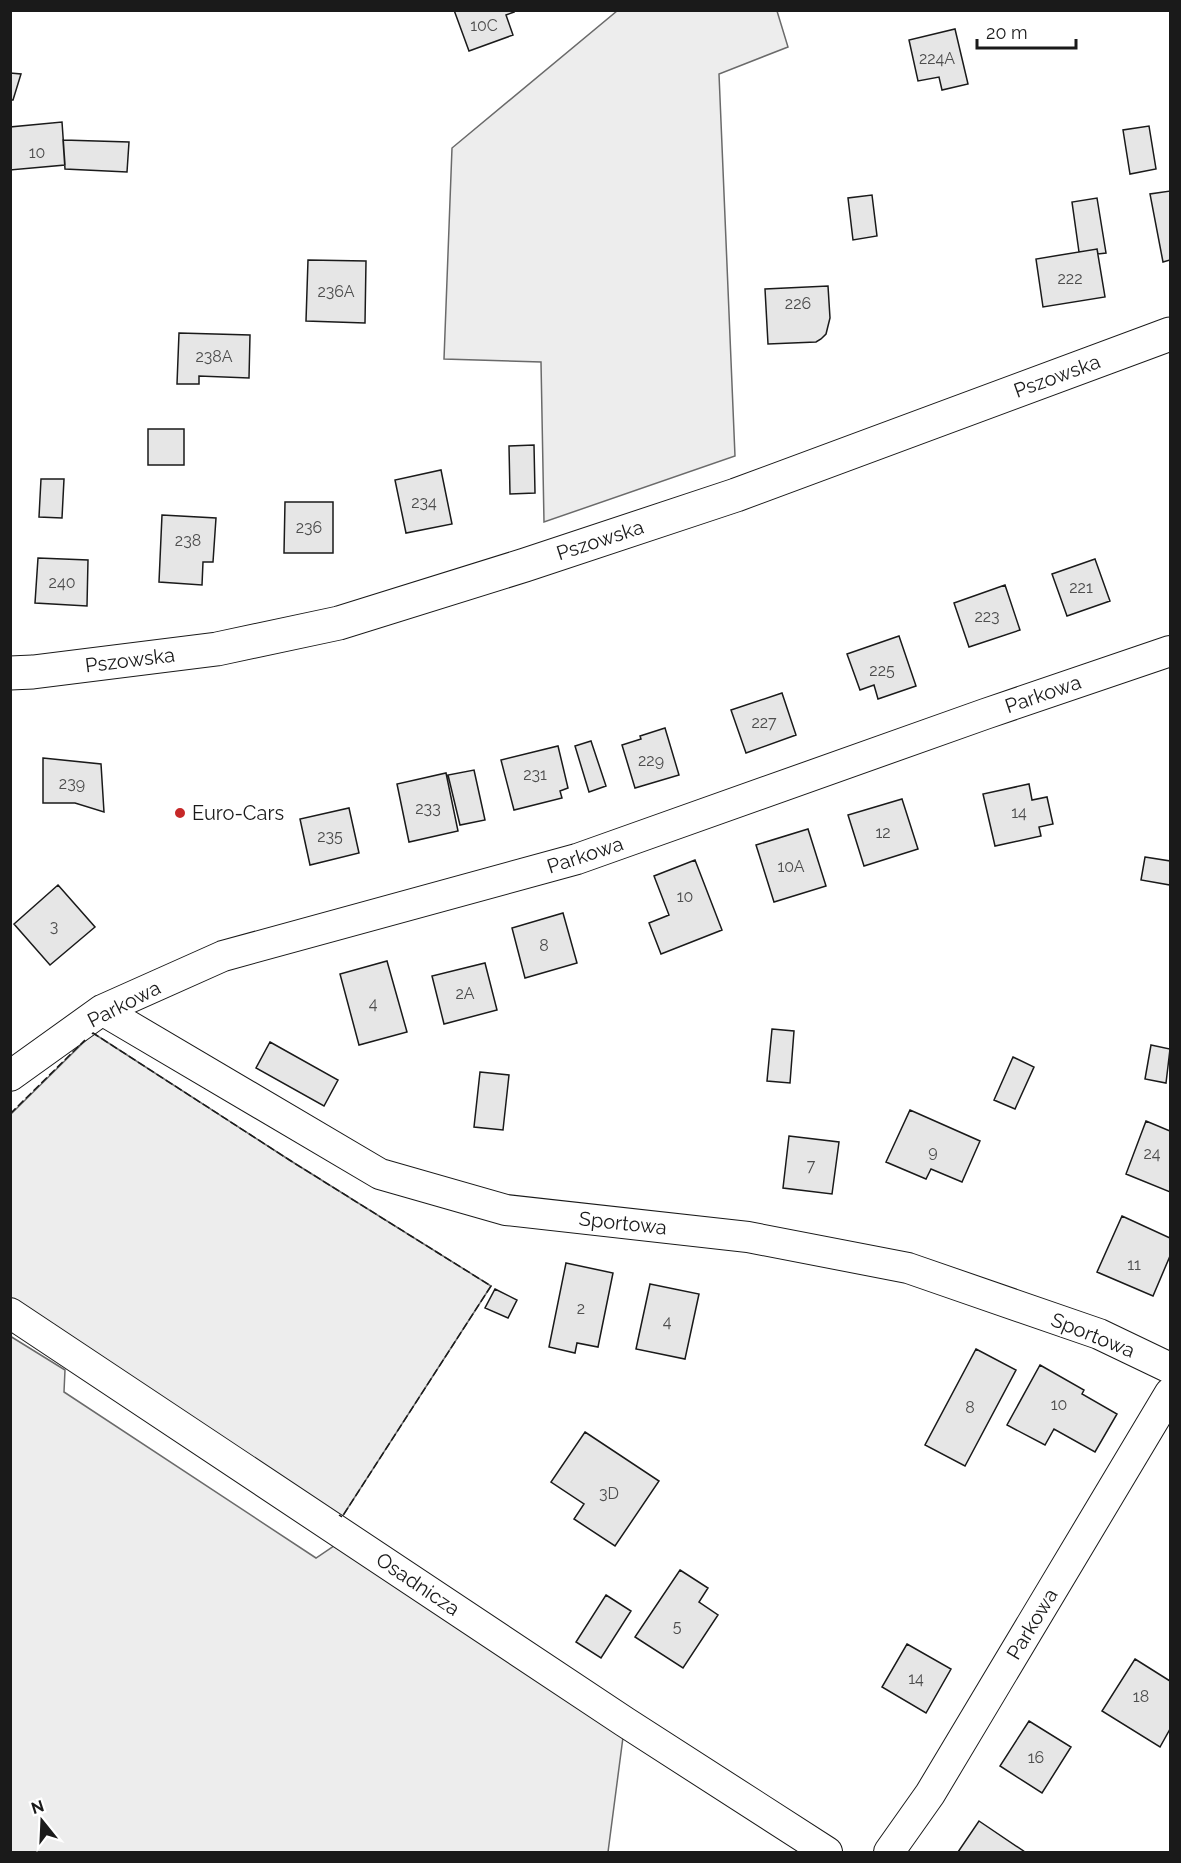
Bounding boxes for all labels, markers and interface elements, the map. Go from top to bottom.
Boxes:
scale bar [977,12,1076,50]
house number: 10C [470,16,498,35]
text: 20 m [986,22,1028,43]
house number: 224A [919,49,955,68]
house number: 10 [29,143,45,162]
house number: 222 [1057,269,1083,288]
house number: 236A [317,282,355,301]
house number: 226 [785,294,811,313]
house number: 238A [195,347,233,366]
street label: Pszowska [1010,349,1104,403]
house number: 234 [411,493,437,512]
street label: Pszowska [553,515,647,565]
house number: 236 [296,518,322,537]
house number: 238 [175,531,201,550]
house number: 240 [49,573,75,592]
house number: 221 [1069,578,1093,597]
house number: 223 [974,607,1000,626]
street label: Pszowska [84,643,176,677]
house number: 225 [869,661,895,680]
street label: Parkowa [1002,670,1084,718]
house number: 227 [751,713,777,732]
house number: 229 [638,751,664,770]
house number: 231 [523,765,547,784]
house number: 239 [59,774,85,793]
house number: 233 [415,799,441,818]
place label: Euro-Cars [192,801,284,825]
house number: 14 [1011,803,1027,822]
marker: Euro-Cars [173,806,187,820]
house number: 12 [875,823,891,842]
house number: 235 [317,827,343,846]
street label: Parkowa [544,831,626,879]
house number: 10A [777,857,805,876]
house number: 10 [677,887,693,906]
house number: 3 [50,917,58,936]
house number: 8 [539,936,549,955]
street label: Parkowa [83,975,165,1033]
house number: 2A [455,984,475,1003]
house number: 4 [369,994,378,1013]
house number: 9 [928,1142,938,1161]
house number: 24 [1143,1144,1161,1163]
house number: 7 [807,1156,816,1175]
street label: Sportowa [578,1206,668,1240]
house number: 11 [1127,1255,1141,1274]
house number: 2 [577,1299,585,1318]
street label: Sportowa [1048,1307,1138,1363]
house number: 4 [663,1312,672,1331]
house number: 10 [1051,1395,1067,1414]
house number: 8 [965,1398,975,1417]
house number: 3D [599,1484,619,1503]
street label: Osadnicza [372,1547,464,1621]
street label: Parkowa [1001,1584,1063,1664]
house number: 5 [673,1617,682,1636]
house number: 14 [908,1669,924,1688]
house number: 18 [1133,1687,1149,1706]
house number: 16 [1028,1748,1044,1767]
north arrow [12,1791,72,1851]
text: N [29,1796,46,1818]

